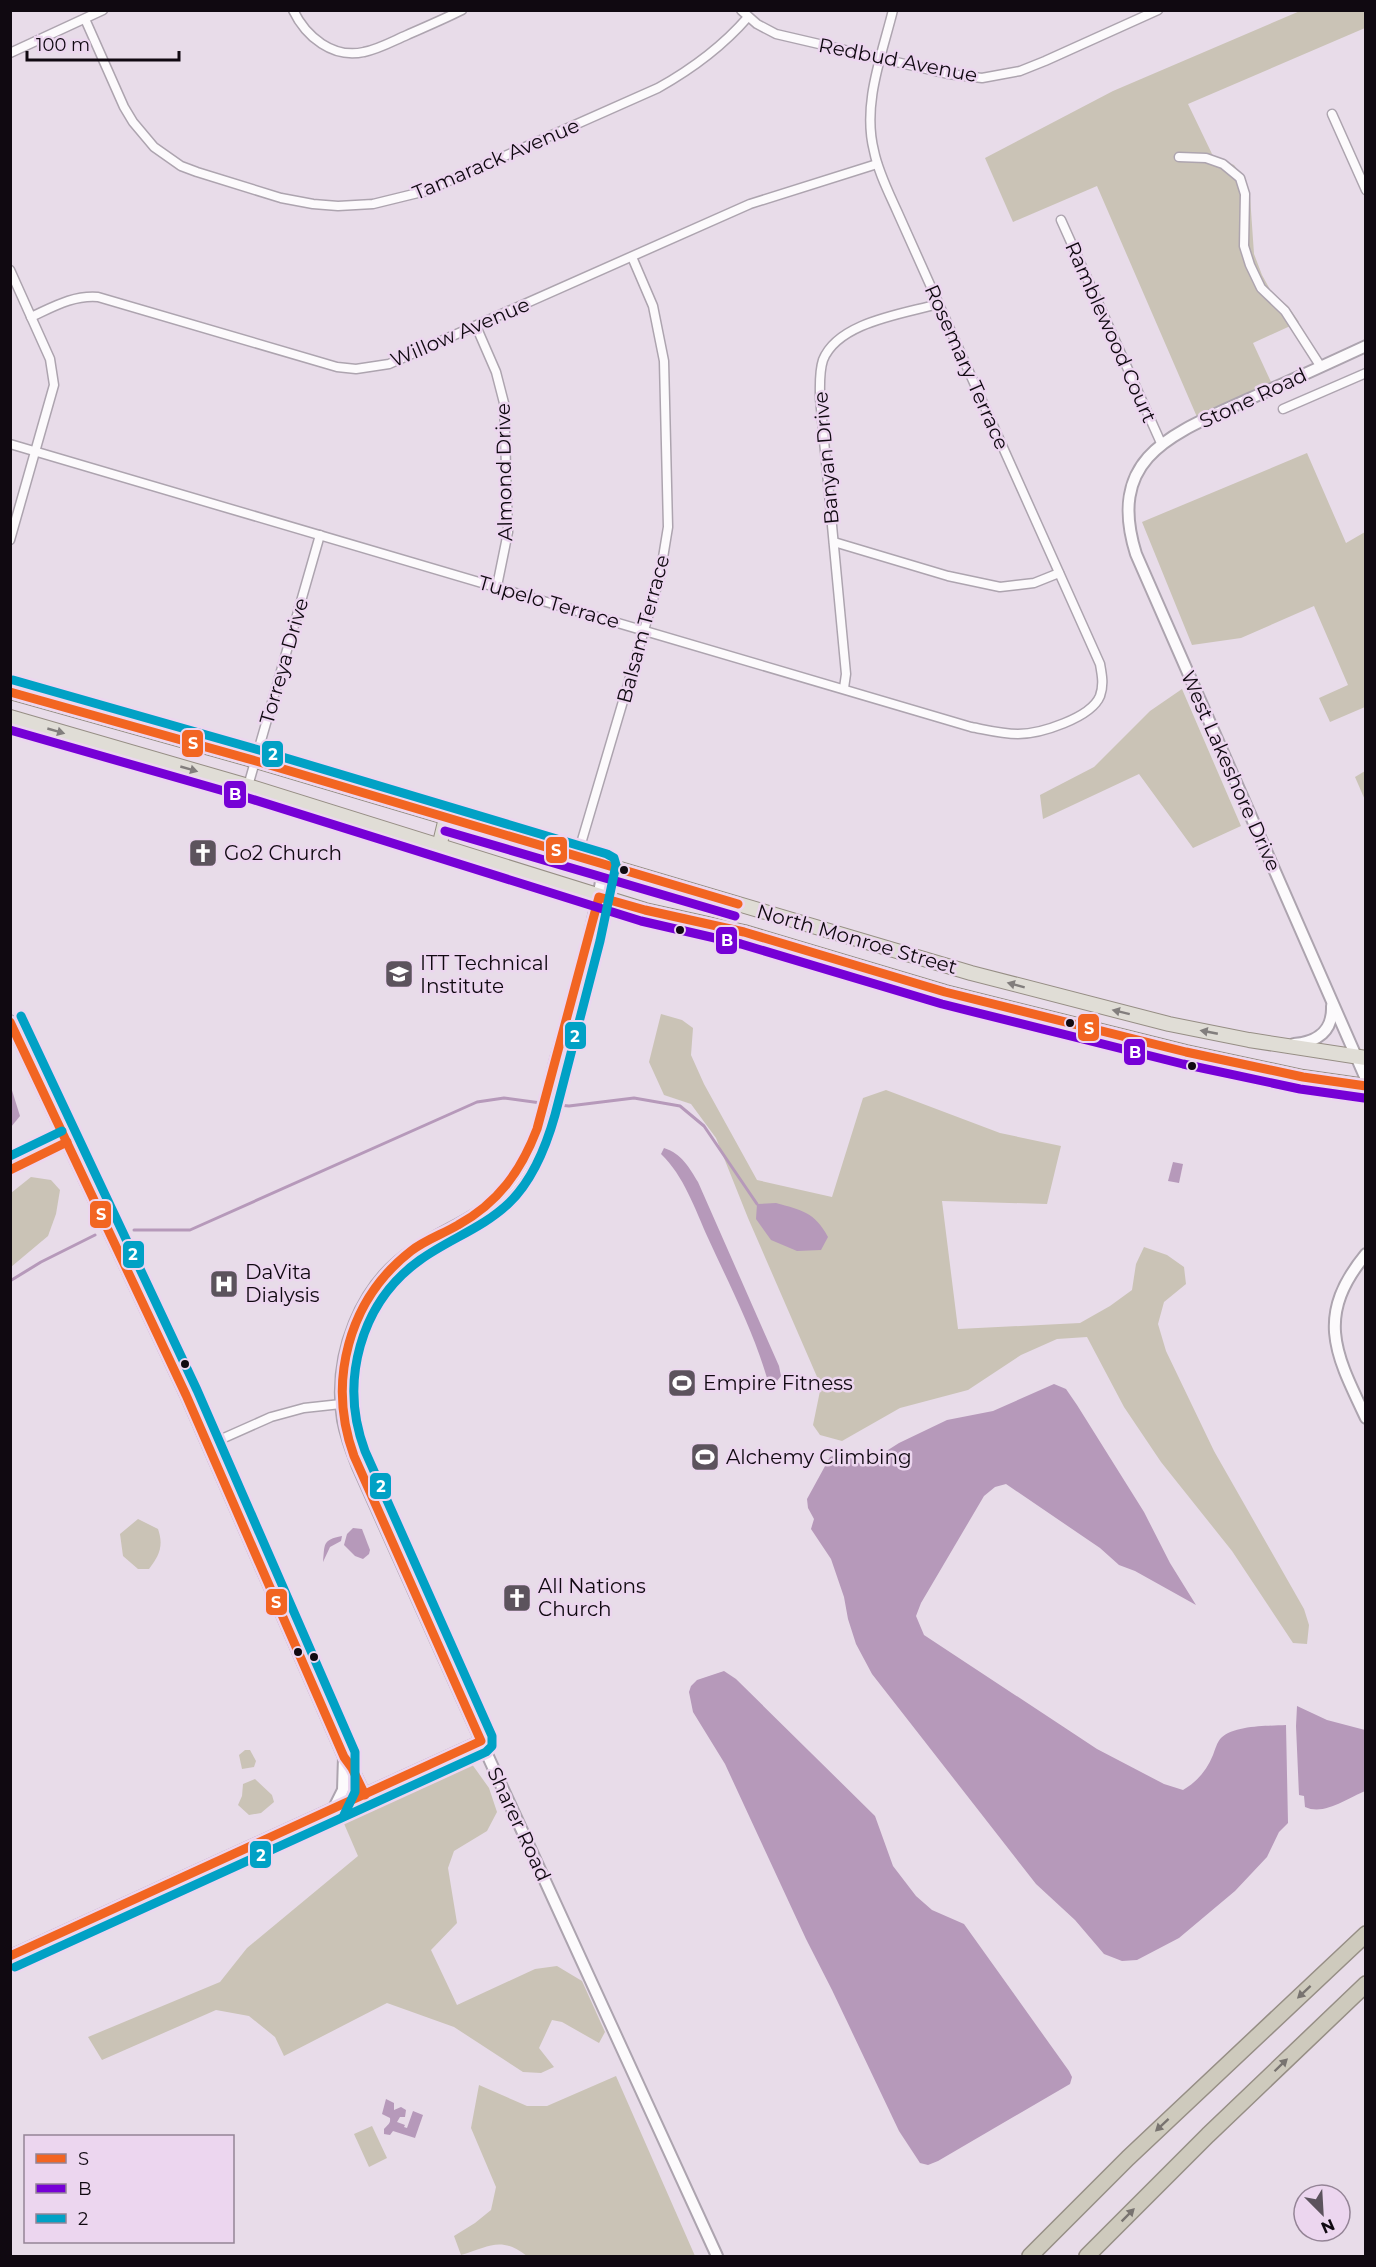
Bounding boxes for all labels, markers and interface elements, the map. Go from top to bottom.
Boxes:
scale bar [27,24,178,62]
street label: Redbud Avenue [816,33,980,87]
text: 100 m [36,34,90,56]
street label: Tamarack Avenue [409,113,583,205]
street label: Ramblewood Court [1060,238,1162,426]
street label: Rosemary Terrace [920,281,1014,453]
street label: Willow Avenue [387,292,533,372]
street label: Stone Road [1195,363,1311,433]
street label: Banyan Drive [808,390,844,526]
street label: Almond Drive [491,403,517,541]
street label: Balsam Terrace [612,552,674,706]
street label: Tupelo Terrace [476,570,622,634]
street label: Torreya Drive [254,595,314,727]
street label: West Lakeshore Drive [1176,667,1286,875]
one-way arrow [47,727,65,736]
line badge: S [181,729,204,758]
text: S [188,734,198,753]
line badge: 2 [261,740,284,768]
text: 2 [268,745,278,764]
one-way arrow [180,765,198,774]
line badge: B [223,780,247,809]
text: B [229,785,241,804]
line badge: S [545,836,568,864]
church icon: Go2 Church [187,837,219,869]
place label: Go2 Church [224,841,342,865]
text: S [551,841,561,860]
unlabelled marker [618,864,630,876]
street label: North Monroe Street [754,899,960,979]
unlabelled marker [674,924,686,936]
line badge: B [715,926,738,955]
text: B [721,931,733,950]
place label: ITT Technical Institute [420,951,549,998]
school or university icon: ITT Technical Institute [383,958,415,990]
one-way arrow [1007,979,1025,989]
one-way arrow [1112,1006,1130,1016]
line badge: S [1077,1013,1100,1042]
unlabelled marker [1064,1017,1076,1029]
text: S [1084,1019,1094,1038]
line badge: 2 [564,1021,587,1050]
text: 2 [570,1027,580,1046]
one-way arrow [1199,1027,1218,1036]
line badge: B [1123,1038,1146,1066]
text: B [1129,1043,1141,1062]
unlabelled marker [1186,1060,1198,1072]
line badge: S [89,1200,112,1229]
text: S [96,1205,106,1224]
line badge: 2 [122,1240,145,1269]
text: 2 [128,1245,138,1264]
place label: DaVita Dialysis [245,1260,320,1307]
hospital icon: DaVita Dialysis [208,1268,240,1300]
unlabelled marker [179,1358,191,1370]
sports icon: Empire Fitness [666,1367,698,1399]
place label: Empire Fitness [703,1371,853,1395]
sports icon: Alchemy Climbing [689,1441,721,1473]
place label: Alchemy Climbing [726,1445,912,1469]
line badge: 2 [369,1472,392,1500]
text: 2 [376,1477,386,1496]
place label: All Nations Church [538,1574,646,1621]
church icon: All Nations Church [501,1582,533,1614]
line badge: S [265,1588,288,1616]
text: S [271,1593,281,1612]
unlabelled marker [292,1646,304,1658]
unlabelled marker [308,1651,320,1663]
street label: Sharer Road [482,1763,556,1885]
line badge: 2 [249,1840,272,1869]
text: 2 [256,1846,266,1865]
one-way arrow [1297,1984,1311,1998]
one-way arrow [1273,2058,1288,2072]
one-way arrow [1155,2118,1169,2132]
legend [24,2135,234,2243]
text: S [78,2148,89,2170]
text: B [78,2178,92,2200]
north arrow [1292,2183,1352,2243]
text: 2 [78,2208,88,2230]
one-way arrow [1121,2208,1136,2222]
text: N [1318,2215,1338,2238]

